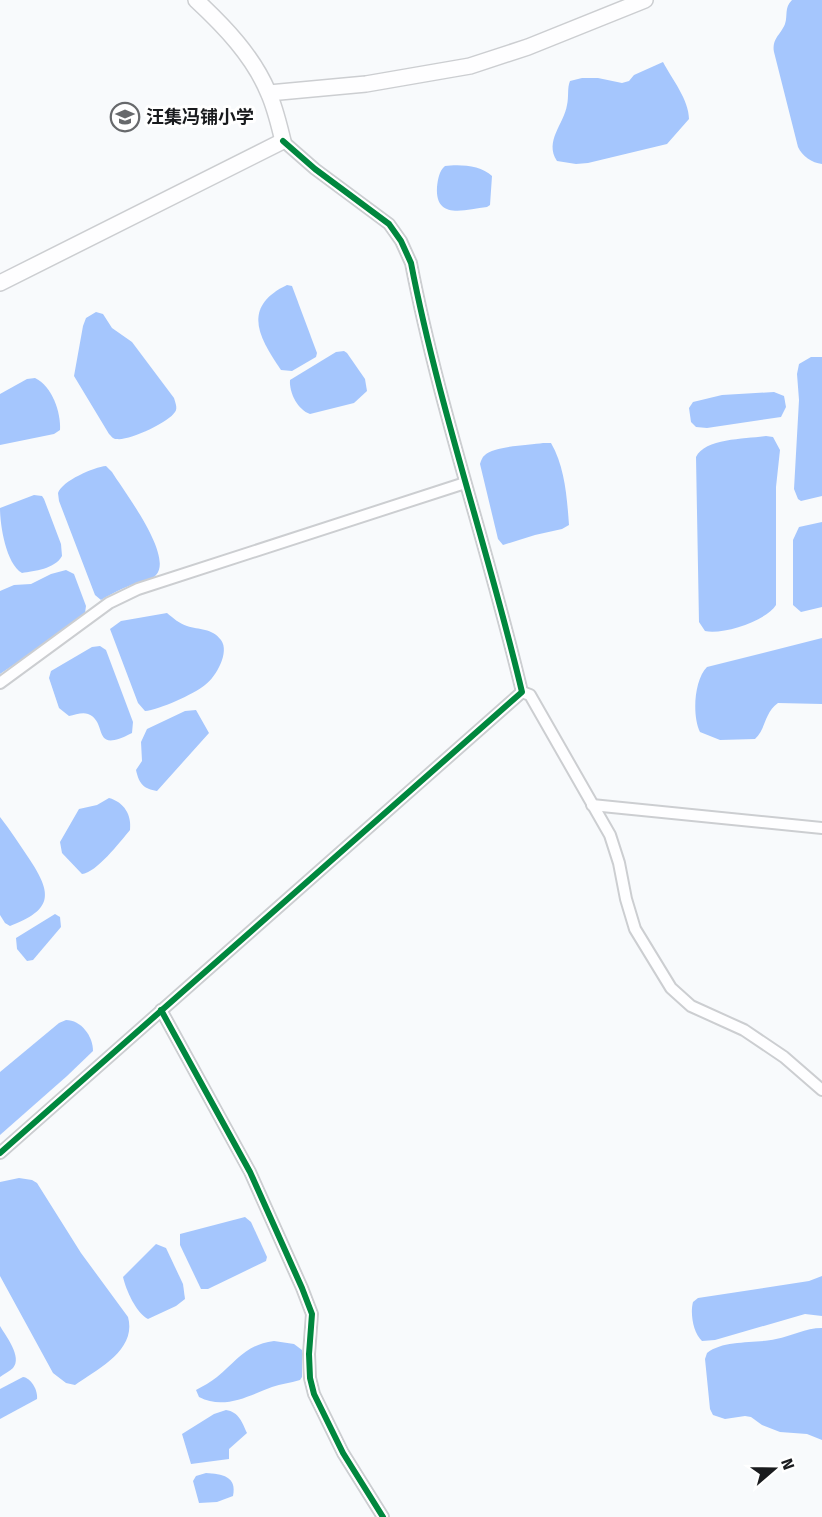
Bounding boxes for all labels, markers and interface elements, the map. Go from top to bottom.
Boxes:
school or university icon: 汪集冯铺小学 [109,101,141,133]
place label: 汪集冯铺小学 [146,106,254,128]
north arrow [744,1439,804,1499]
text: N [777,1456,798,1472]

